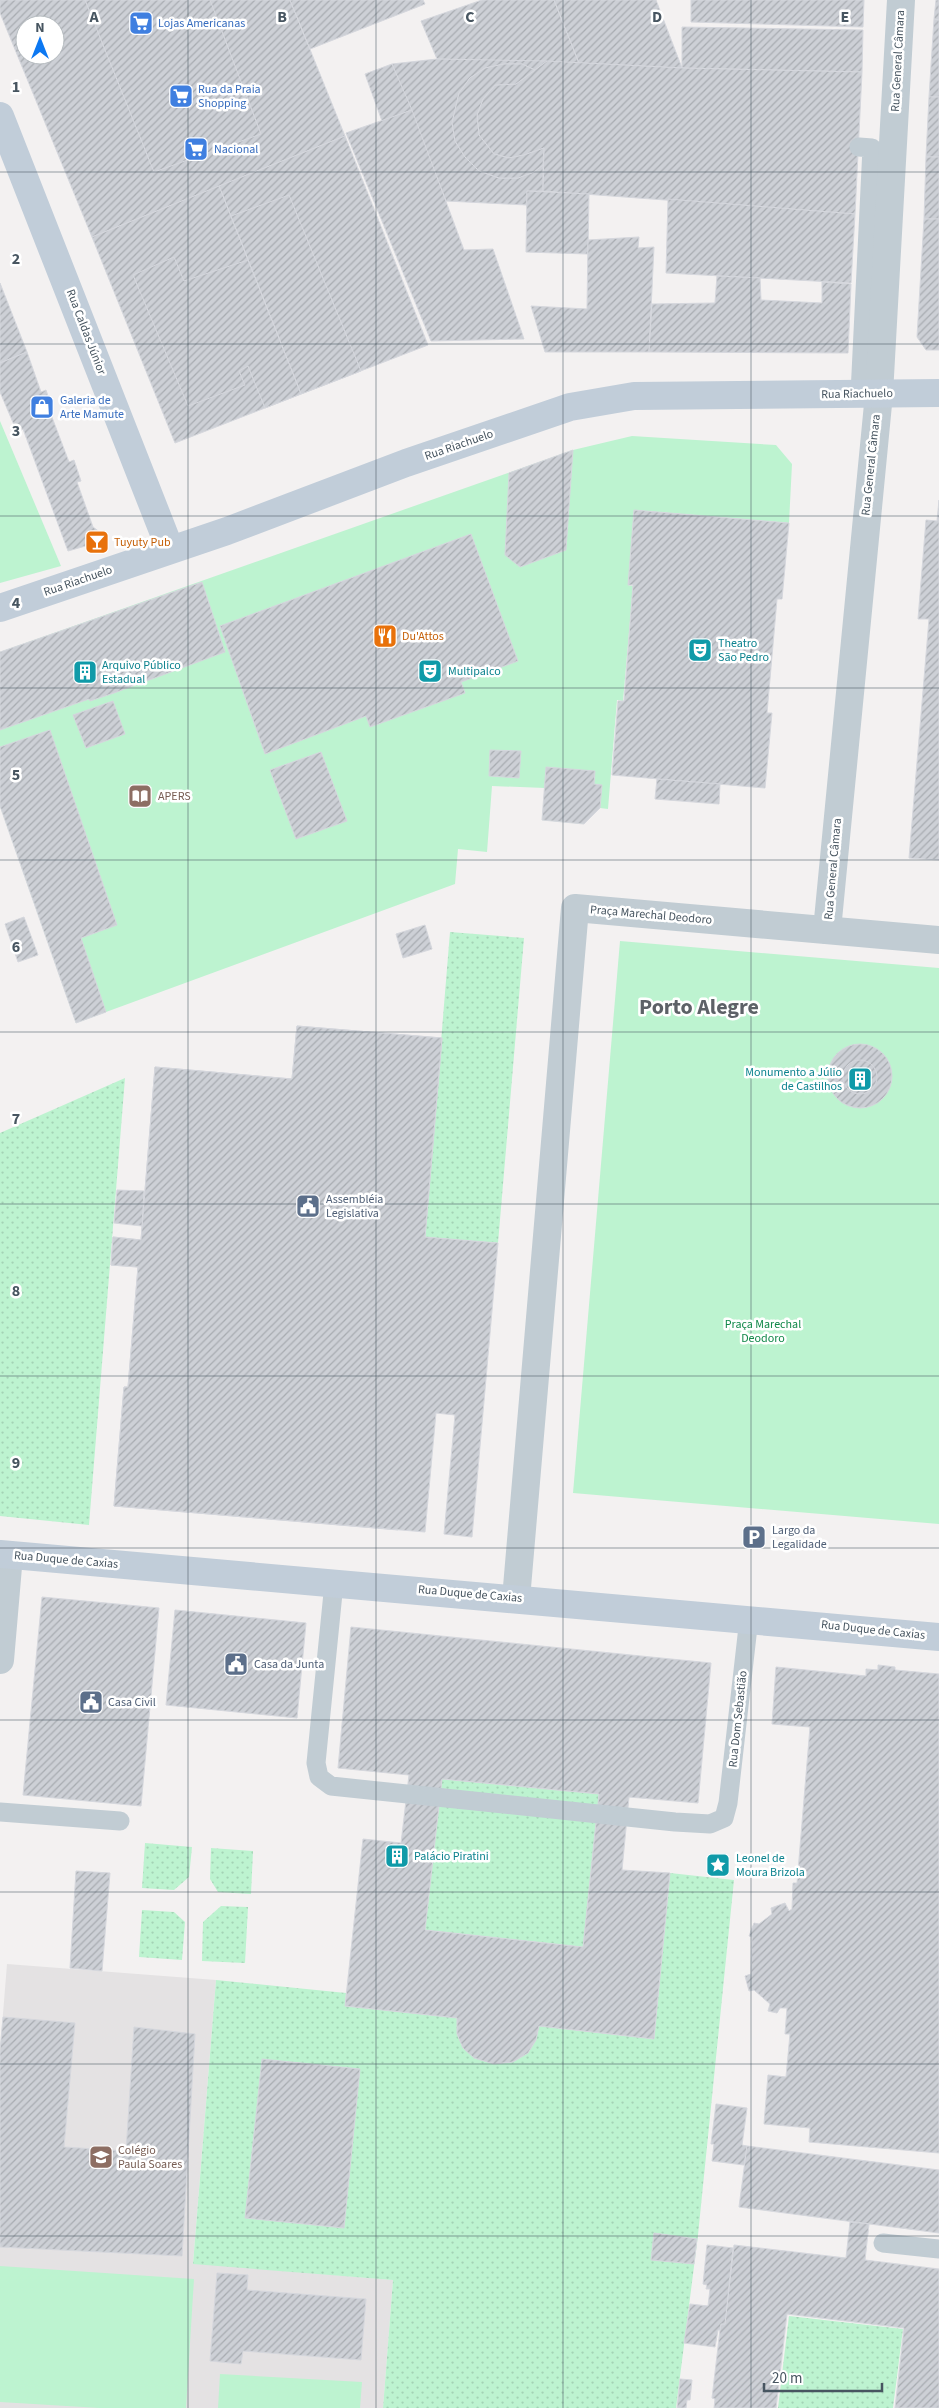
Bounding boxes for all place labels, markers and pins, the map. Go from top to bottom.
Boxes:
supermarket icon: Lojas Americanas [128,10,154,36]
place label: Lojas Americanas [158,15,245,32]
place label: Rua da Praia Shopping [198,81,261,112]
supermarket icon: Rua da Praia Shopping [168,83,194,109]
supermarket icon: Nacional [183,136,209,162]
place label: Nacional [214,141,258,158]
place label: Galeria de Arte Mamute [60,392,124,423]
shop icon: Galeria de Arte Mamute [29,394,55,420]
bar icon: Tuyuty Pub [84,529,110,555]
place label: Tuyuty Pub [114,534,171,551]
restaurant icon: Du'Attos [372,623,398,649]
place label: Du'Attos [402,628,444,645]
place label: Theatro São Pedro [718,635,769,666]
theatre icon: Theatro São Pedro [687,637,713,663]
place label: Arquivo Público Estadual [102,657,181,688]
theatre icon: Multipalco [417,658,443,684]
building icon: Arquivo Público Estadual [72,659,98,685]
place label: Multipalco [448,663,501,680]
library icon: APERS [127,783,153,809]
place label: APERS [158,788,191,805]
place label: Monumento a Júlio de Castilhos [745,1064,842,1095]
building icon: Monumento a Júlio de Castilhos [847,1066,873,1092]
place label: Assembléia Legislativa [326,1191,383,1222]
public building icon: Assembléia Legislativa [295,1193,321,1219]
place label: Largo da Legalidade [772,1522,827,1553]
parking icon: Largo da Legalidade [741,1524,767,1550]
public building icon: Casa da Junta [223,1651,249,1677]
place label: Casa da Junta [254,1656,324,1673]
public building icon: Casa Civil [78,1689,104,1715]
place label: Casa Civil [108,1694,156,1711]
building icon: Palácio Piratini [384,1843,410,1869]
place label: Palácio Piratini [414,1848,489,1865]
place label: Leonel de Moura Brizola [736,1850,805,1881]
place icon: Leonel de Moura Brizola [705,1852,731,1878]
place label: Colégio Paula Soares [118,2142,182,2173]
school or university icon: Colégio Paula Soares [88,2144,114,2170]

